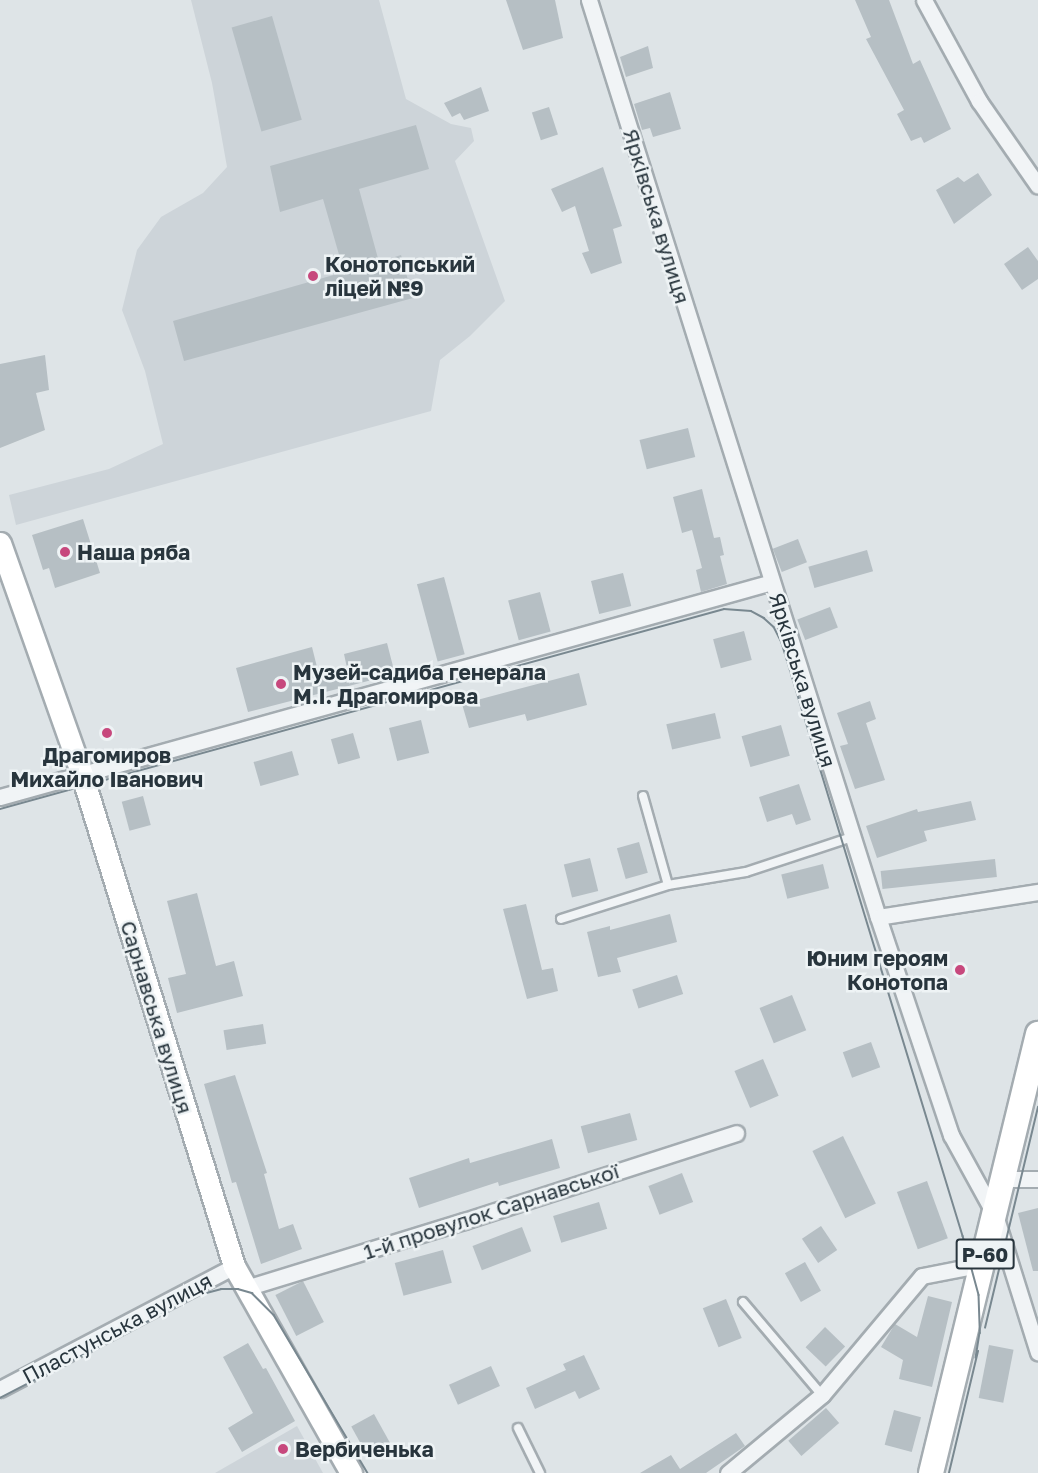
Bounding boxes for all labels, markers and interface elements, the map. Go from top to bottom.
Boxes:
street label: Ярківська вулиця [618,126,696,306]
place label: Конотопський ліцей №9 [325,251,475,301]
marker: Конотопський ліцей №9 [306,269,320,283]
place label: Наша ряба [77,539,190,565]
marker: Наша ряба [58,545,72,559]
street label: Ярківська вулиця [764,590,842,770]
place label: Музей-садиба генерала М.І. Драгомирова [293,659,546,709]
marker: Музей-садиба генерала М.І. Драгомирова [274,677,288,691]
marker: Драгомиров Михайло Іванович [100,726,114,740]
place label: Драгомиров Михайло Іванович [11,742,203,792]
street label: Сарнавська вулиця [116,918,198,1116]
place label: Юним героям Конотопа [807,945,948,995]
marker: Юним героям Конотопа [953,963,967,977]
street label: 1-й провулок Сарнавської [360,1158,622,1264]
road number: Р-60 [955,1237,1015,1271]
street label: Пластунська вулиця [18,1267,216,1389]
place label: Вербиченька [295,1436,434,1462]
marker: Вербиченька [276,1442,290,1456]

